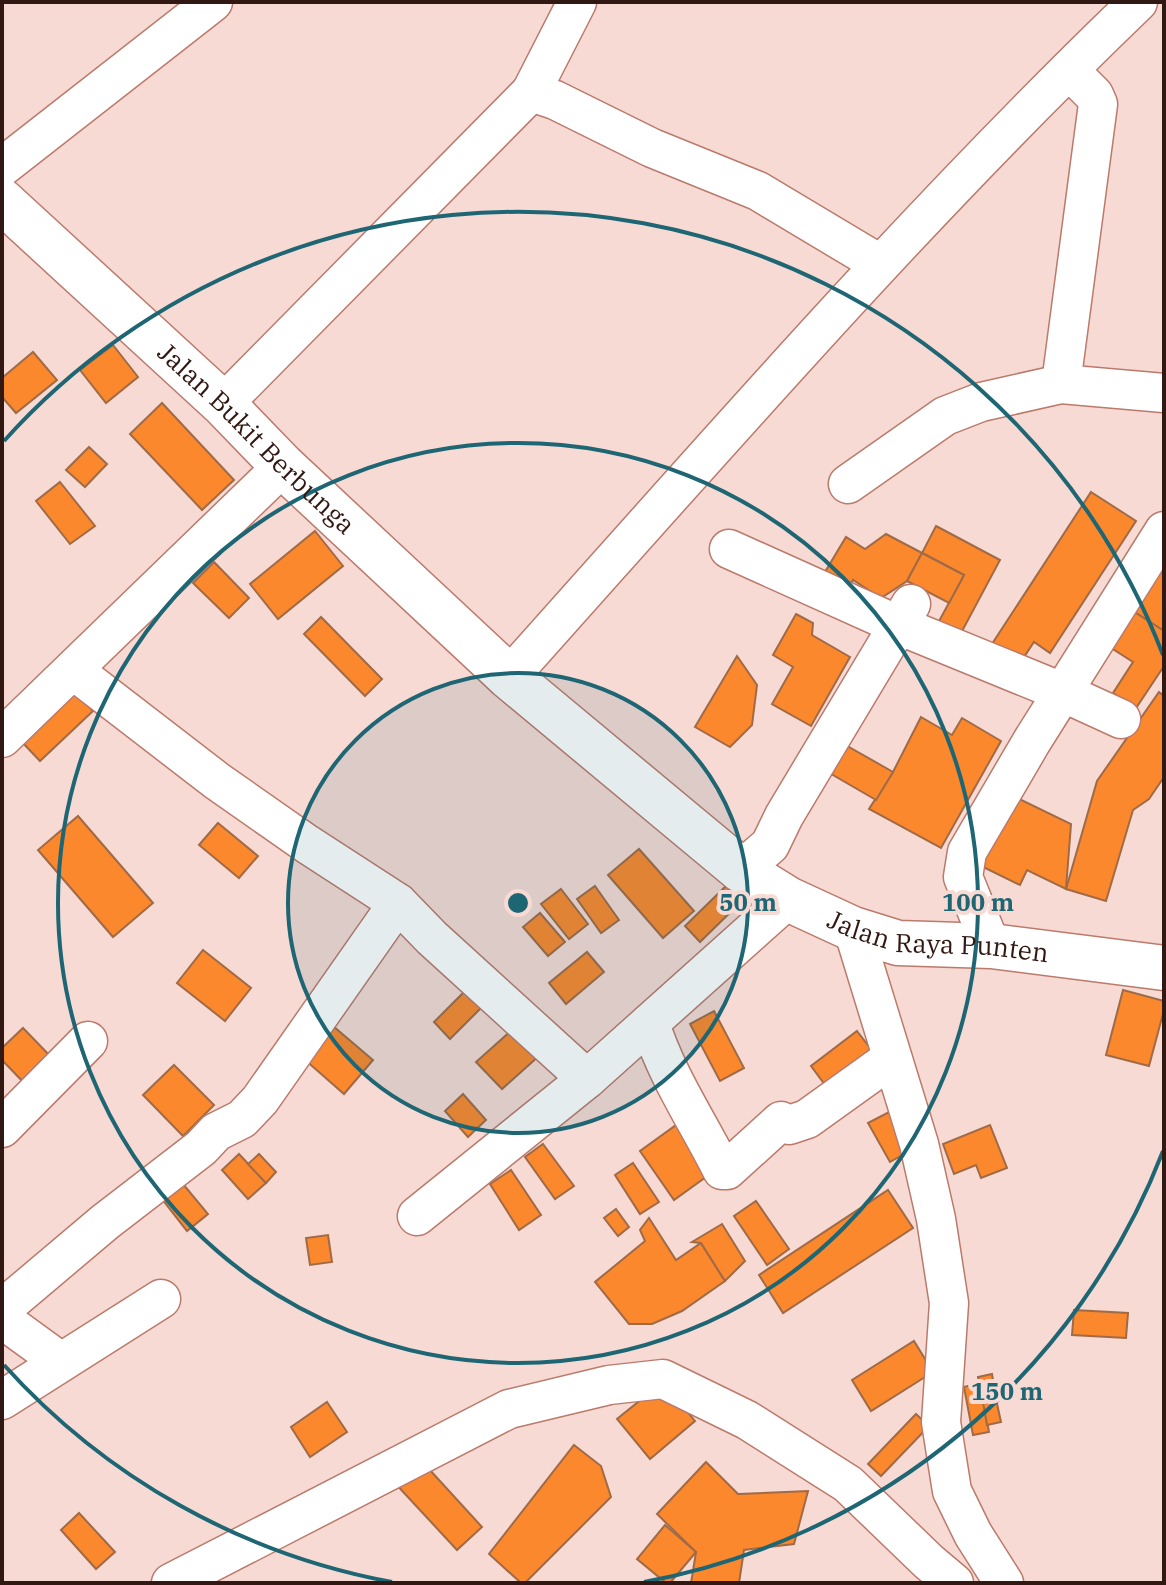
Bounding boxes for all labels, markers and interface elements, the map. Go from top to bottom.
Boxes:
street label: Jalan Bukit Berbunga [151,335,363,541]
text: 50 m [719,886,777,918]
text: 100 m [942,886,1014,918]
centre of rings [504,889,532,917]
street label: Jalan Raya Punten [822,902,1051,969]
text: 150 m [971,1375,1043,1407]

